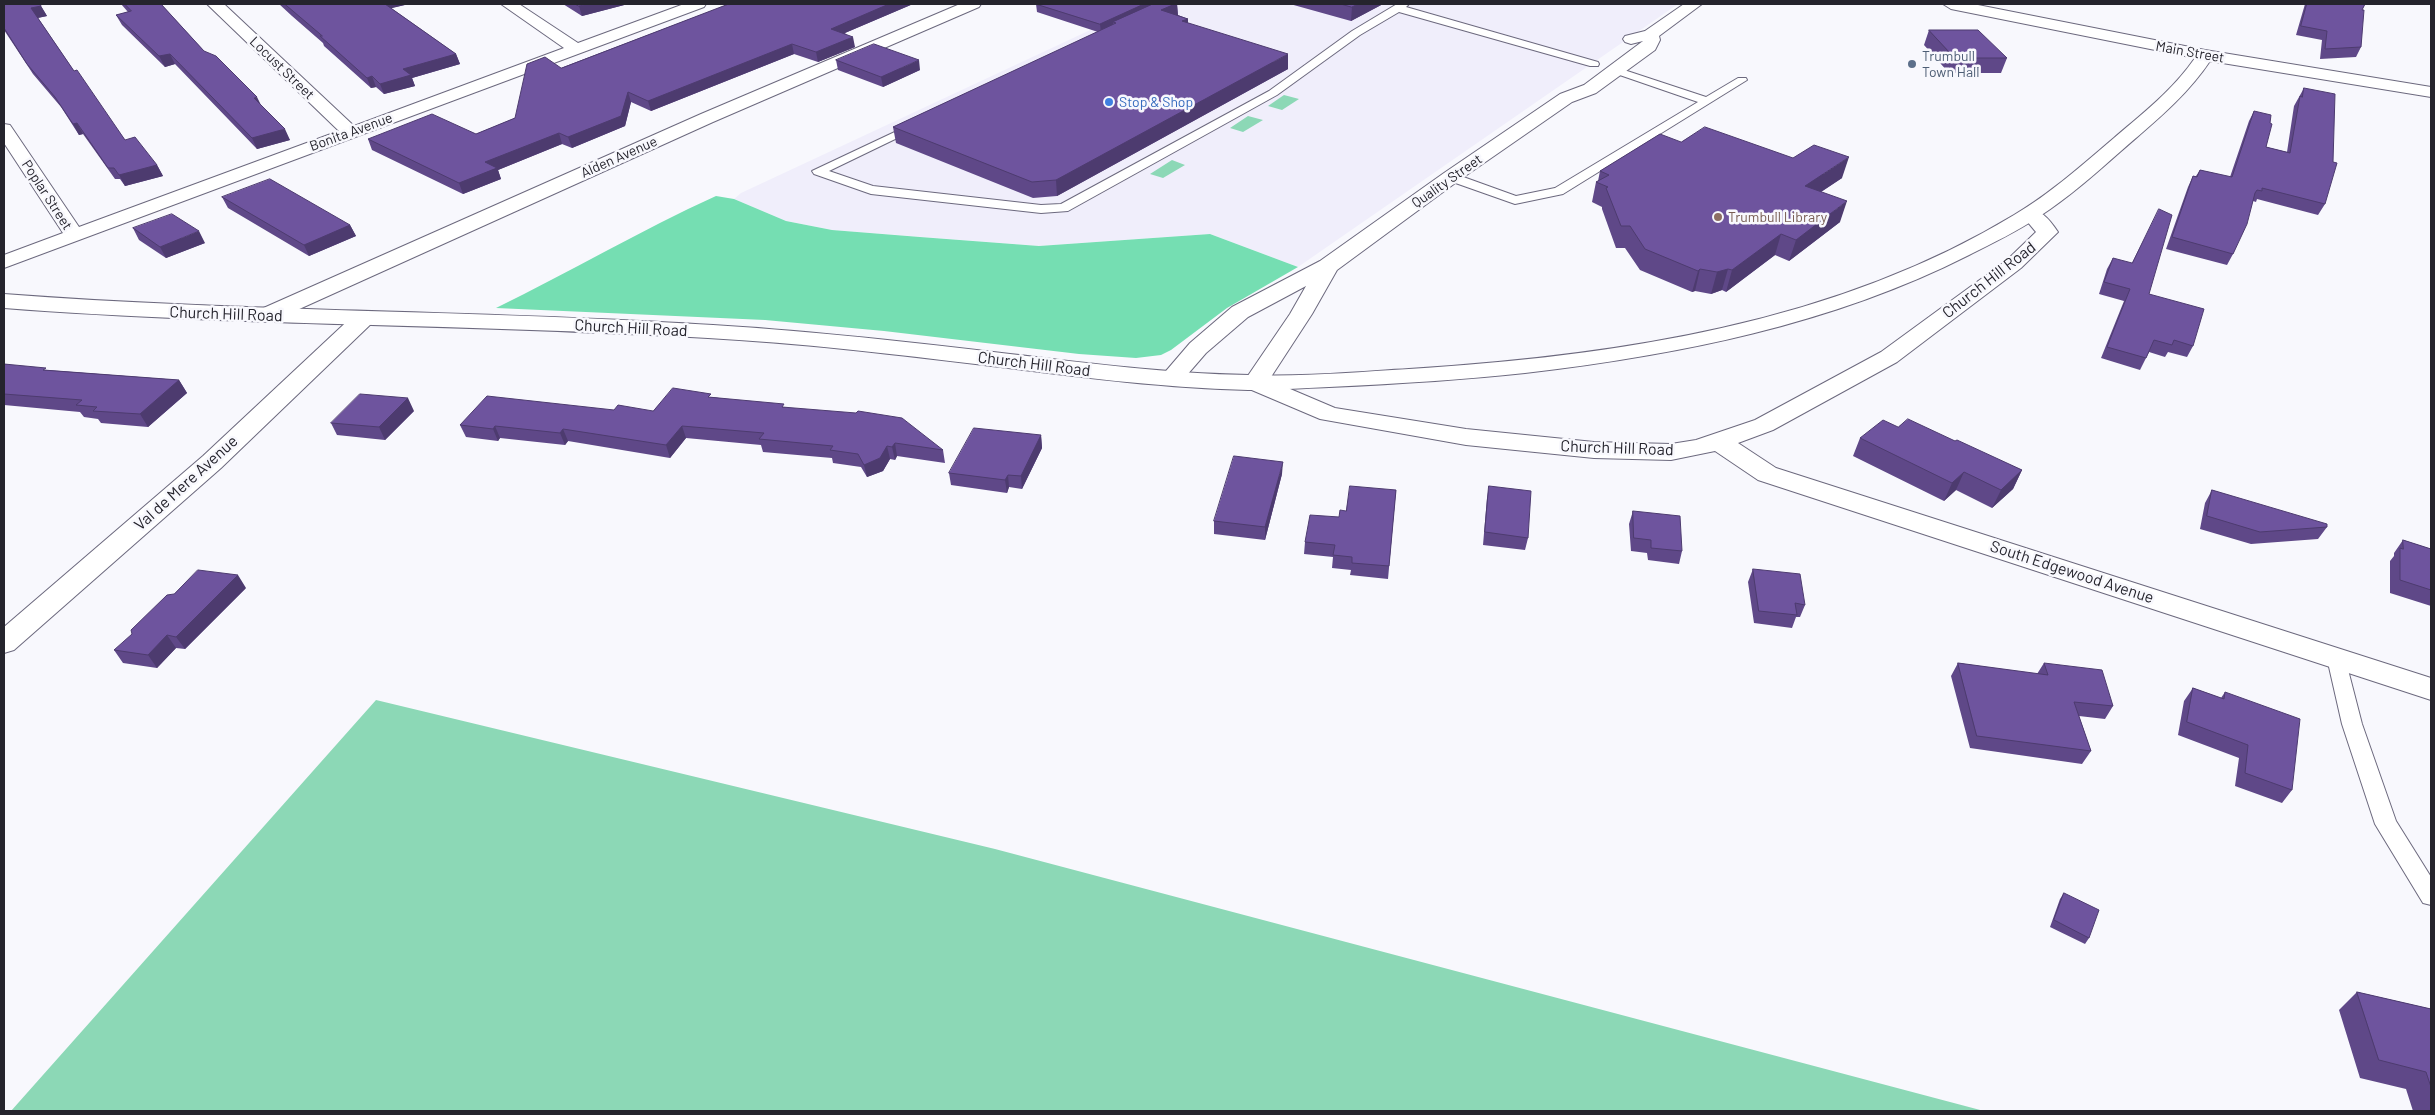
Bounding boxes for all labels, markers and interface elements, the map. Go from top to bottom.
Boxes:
street label: Locust Street [246,33,318,103]
street label: Main Street [2154,38,2226,66]
place label: Trumbull Town Hall [1922,48,1980,80]
marker: Trumbull Town Hall [1906,58,1918,70]
place label: Stop & Shop [1119,94,1193,110]
marker: Stop & Shop [1103,96,1115,108]
street label: Bonita Avenue [307,109,395,155]
street label: Alden Avenue [578,133,660,181]
street label: Quality Street [1409,151,1485,211]
street label: Poplar Street [18,157,76,233]
place label: Trumbull Library [1728,209,1827,225]
marker: Trumbull Library [1712,211,1724,223]
street label: Church Hill Road [1938,238,2040,322]
street label: Church Hill Road [169,302,283,326]
street label: Church Hill Road [574,315,688,341]
street label: Church Hill Road [977,348,1091,380]
street label: Val de Mere Avenue [130,432,242,534]
street label: Church Hill Road [1560,436,1674,460]
street label: South Edgewood Avenue [1988,536,2156,608]

